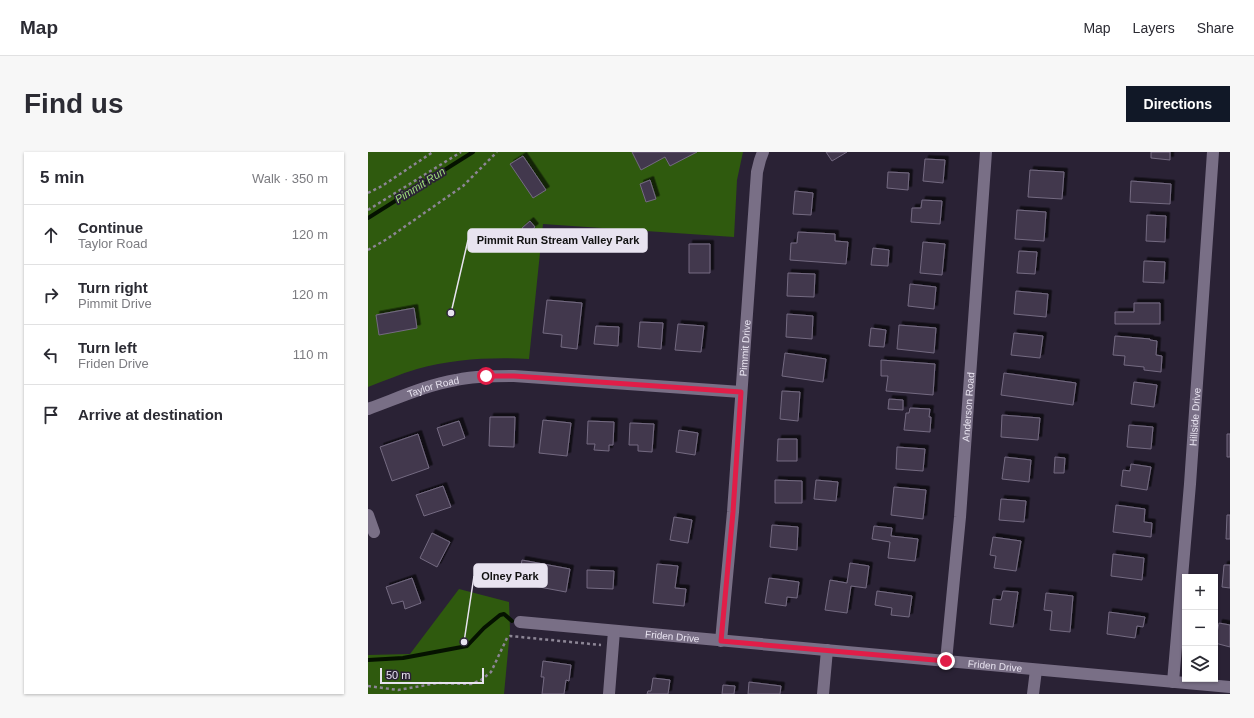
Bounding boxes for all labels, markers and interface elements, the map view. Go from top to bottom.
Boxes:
text: Map [20,17,58,38]
text: Map [1083,20,1111,36]
text: Layers [1133,20,1175,36]
text: Share [1197,20,1234,36]
button: Directions [1126,86,1230,122]
text: Find us [24,88,124,119]
water label: Pimmit Run [393,165,447,205]
text: 5 min [40,168,84,187]
text: Walk · 350 m [252,171,328,186]
text: Continue [78,219,143,236]
icon: ahead [40,224,62,246]
text: 120 m [292,227,328,242]
callout: Pimmit Run Stream Valley Park [468,229,647,252]
text: Pimmit Run Stream Valley Park [477,234,640,246]
text: Taylor Road [78,236,147,251]
text: Turn right [78,279,148,296]
icon: right [40,284,62,306]
text: 120 m [292,287,328,302]
text: Pimmit Drive [78,296,152,311]
street label: Pimmit Drive [737,319,752,377]
text: Turn left [78,339,137,356]
icon: left [40,344,62,366]
text: 110 m [293,347,328,362]
text: Friden Drive [78,356,149,371]
route start [477,367,495,385]
street label: Anderson Road [960,372,976,442]
street label: Taylor Road [406,374,460,399]
street label: Hillside Drive [1187,387,1202,446]
icon: arrive [40,404,62,426]
text: Arrive at destination [78,406,223,423]
callout: Olney Park [474,564,547,587]
text: Olney Park [481,570,540,582]
map controls [1182,574,1218,682]
button: + [1182,574,1218,610]
button: − [1182,610,1218,646]
street label: Friden Drive [645,628,700,644]
button: layers [1182,646,1218,682]
route end [937,652,955,670]
street label: Friden Drive [967,658,1023,673]
scale bar [380,666,484,685]
text: 50 m [386,669,410,681]

